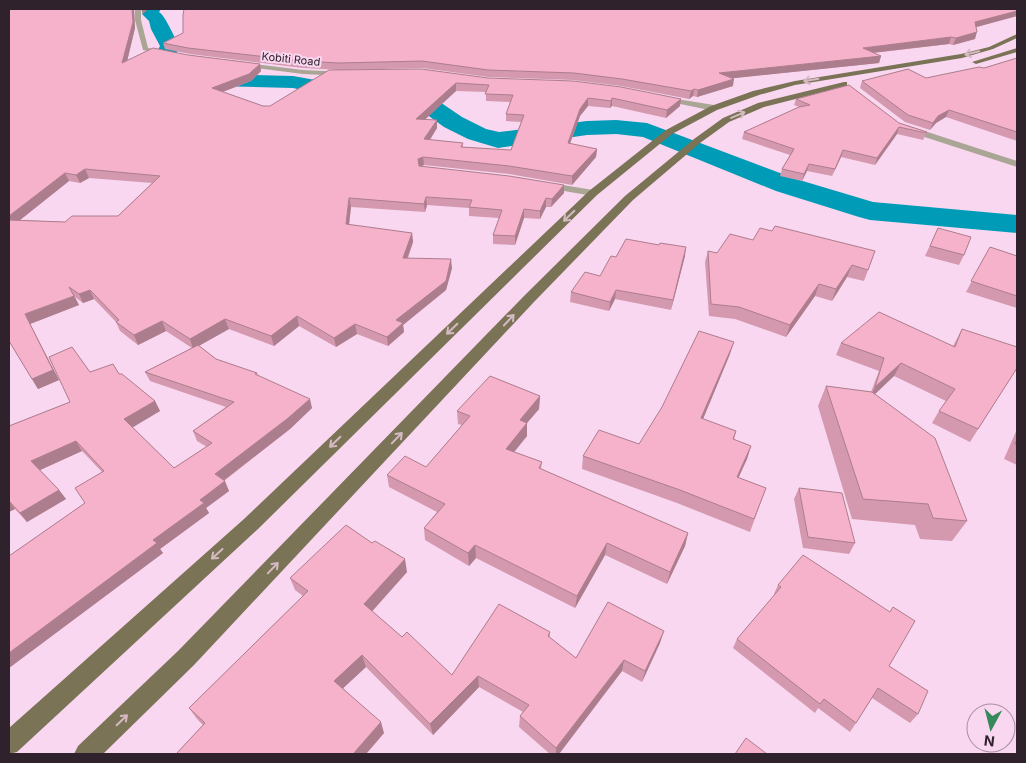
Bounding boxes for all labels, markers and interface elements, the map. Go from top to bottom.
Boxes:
street label: Kobiti Road [261,49,321,69]
one-way arrow [964,49,980,58]
one-way arrow [804,76,820,86]
one-way arrow [730,109,745,119]
one-way arrow [563,210,575,222]
one-way arrow [503,313,515,326]
one-way arrow [446,323,458,335]
one-way arrow [391,431,403,444]
one-way arrow [329,436,342,448]
one-way arrow [211,548,224,560]
one-way arrow [267,561,279,574]
north arrow [966,703,1016,753]
one-way arrow [115,714,128,726]
text: N [983,732,996,750]

